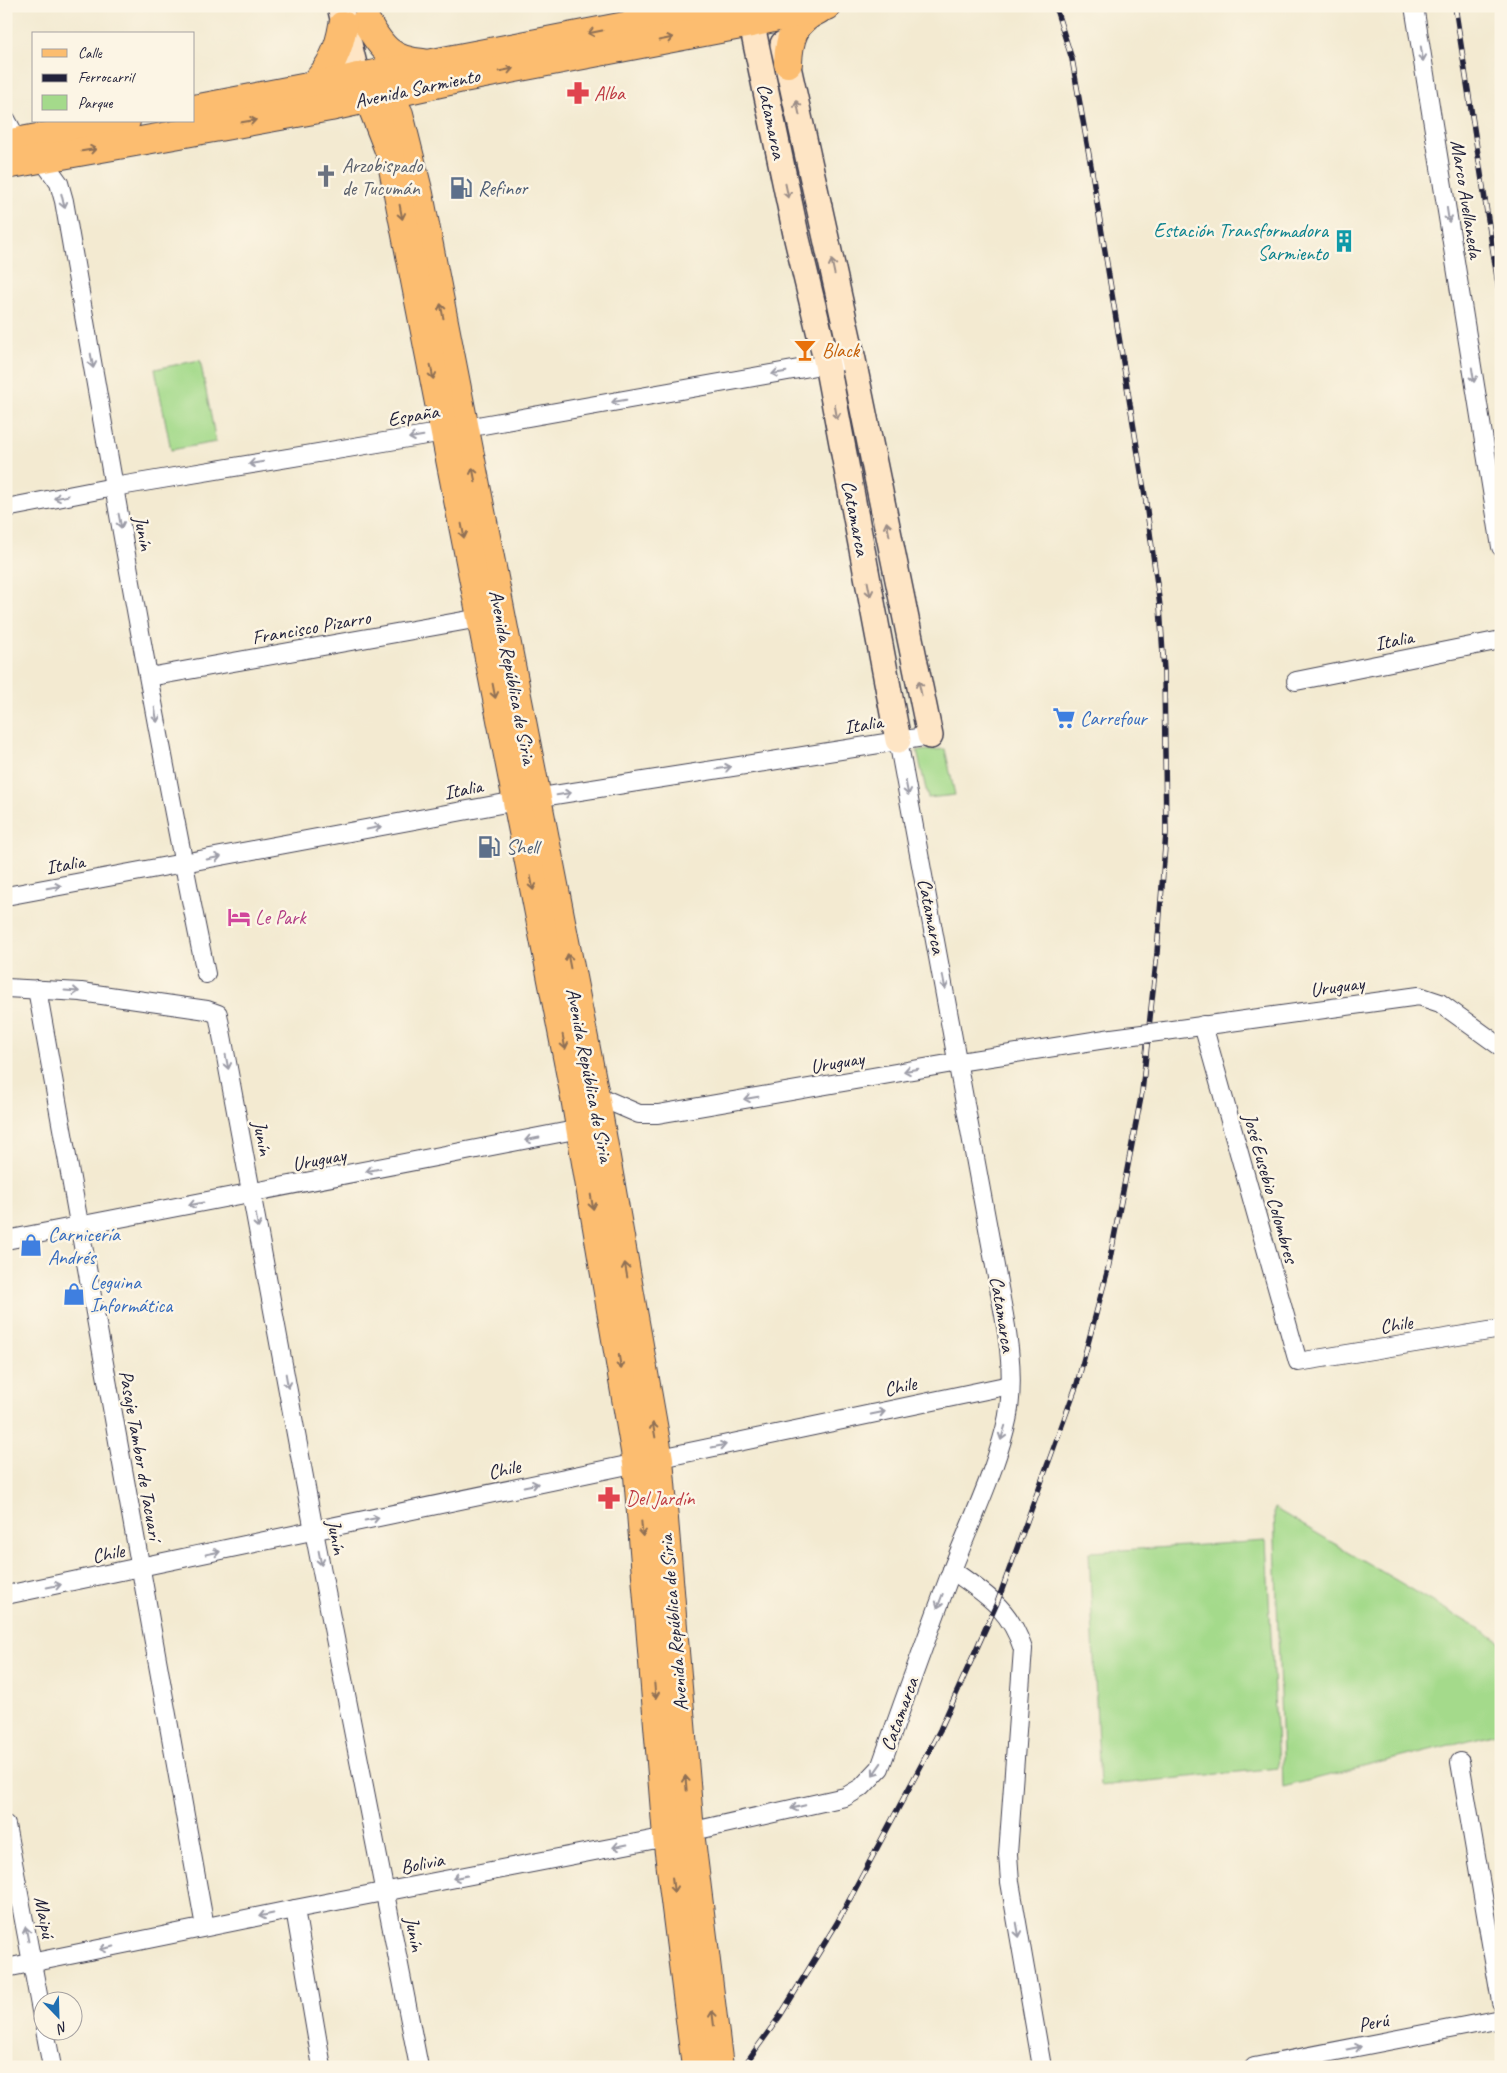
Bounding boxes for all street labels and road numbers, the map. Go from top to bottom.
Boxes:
street label: Avenida Sarmiento [352,63,483,114]
street label: Catamarca [751,81,792,162]
street label: Marco Avellaneda [1445,138,1488,262]
street label: España [386,398,442,432]
street label: Catamarca [836,478,875,559]
street label: Junín [128,513,159,554]
street label: Avenida República de Siria [483,588,542,768]
street label: Francisco Pizarro [250,605,373,650]
street label: Italia [1373,624,1417,656]
street label: Italia [842,709,886,740]
street label: Italia [442,773,486,805]
street label: Italia [44,848,88,880]
street label: Catamarca [912,876,951,957]
street label: Uruguay [1309,970,1368,1003]
street label: Avenida República de Siria [560,986,619,1166]
street label: Uruguay [808,1045,868,1079]
street label: José Eusebio Colombres [1237,1110,1304,1268]
street label: Junín [247,1118,278,1159]
street label: Uruguay [290,1142,350,1177]
street label: Catamarca [984,1274,1021,1355]
street label: Chile [1378,1309,1415,1339]
street label: Pasaje Tambor de Tacuarí [113,1368,168,1546]
street label: Chile [882,1371,920,1402]
street label: Chile [486,1454,524,1485]
street label: Junín [321,1517,352,1558]
street label: Avenida República de Siria [653,1532,694,1712]
street label: Chile [90,1538,128,1569]
street label: Catamarca [875,1673,925,1754]
street label: Bolivia [398,1847,447,1880]
street label: Maipú [28,1894,61,1942]
street label: Junín [399,1914,430,1955]
street label: Perú [1356,2007,1392,2038]

